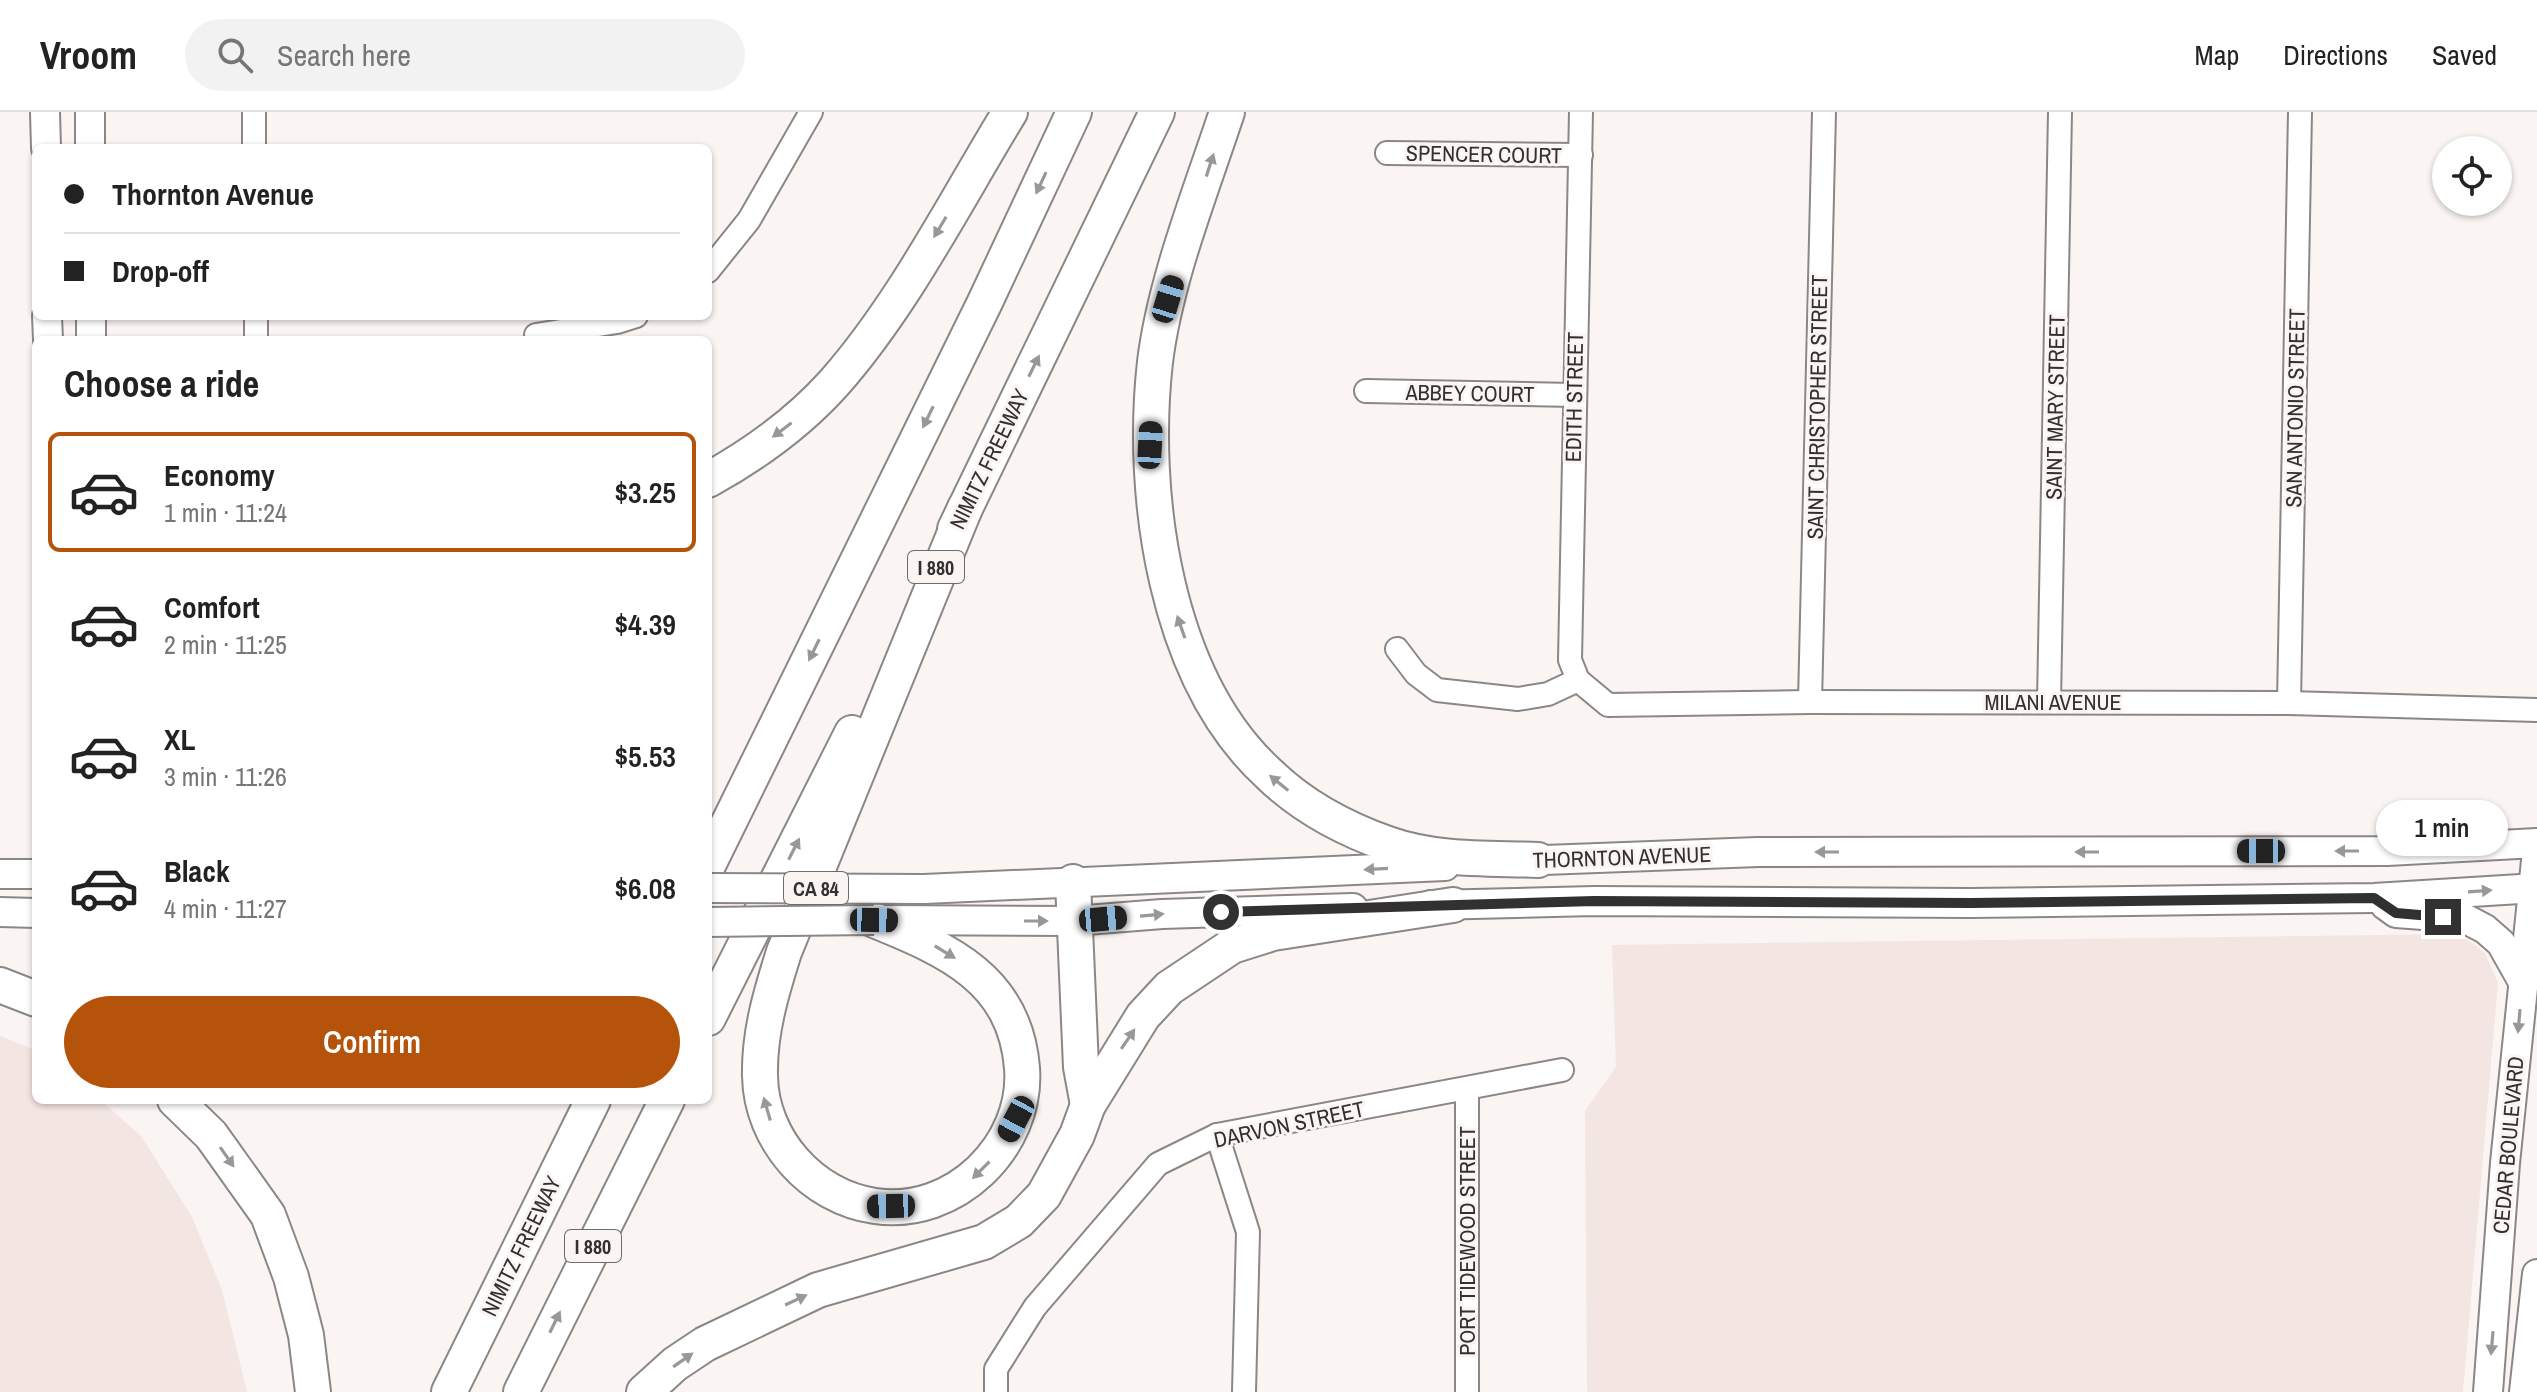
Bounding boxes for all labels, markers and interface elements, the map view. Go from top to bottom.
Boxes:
search box [185,19,745,91]
text: Vroom [40,30,137,81]
icon: search [213,33,257,77]
text: Search here [277,35,411,75]
text: Map [2195,36,2239,74]
text: Directions [2283,36,2388,74]
text: Saved [2432,36,2497,74]
map controls [2432,136,2512,216]
button: locate [2432,136,2512,216]
street label: SPENCER COURT [1406,138,1562,170]
one-way arrow [1204,153,1216,177]
one-way arrow [1034,171,1048,194]
text: Thornton Avenue [112,174,314,214]
one-way arrow [934,216,948,238]
text: Drop-off [112,251,209,291]
car [1150,273,1186,325]
street label: SAINT CHRISTOPHER STREET [1800,274,1834,540]
street label: SAN ANTONIO STREET [2278,308,2312,508]
street label: SAINT MARY STREET [2038,314,2072,500]
street label: EDITH STREET [1558,332,1590,462]
one-way arrow [1027,354,1041,377]
text: Choose a ride [64,360,259,408]
street label: ABBEY COURT [1404,377,1535,409]
street label: NIMITZ FREEWAY [942,384,1036,534]
one-way arrow [921,405,935,429]
car [1137,420,1163,470]
one-way arrow [771,422,792,438]
text: Economy [164,455,275,495]
icon: car [68,456,140,528]
text: $3.25 [614,472,676,512]
text: 1 min · 11:24 [164,495,287,530]
road number: I 880 [908,551,964,583]
text: Comfort [164,587,260,627]
icon: car [68,588,140,660]
text: $4.39 [614,604,676,644]
one-way arrow [1175,615,1187,639]
text: 2 min · 11:25 [164,627,287,662]
one-way arrow [807,639,820,662]
street label: MILANI AVENUE [1984,687,2122,717]
text: XL [164,719,195,759]
icon: car [68,720,140,792]
text: $5.53 [614,736,676,776]
text: 3 min · 11:26 [164,759,287,794]
one-way arrow [1269,775,1289,792]
callout: 1 min [2377,801,2509,857]
text: 1 min [2415,810,2469,845]
one-way arrow [787,837,800,860]
street label: THORNTON AVENUE [1532,839,1712,875]
car [2237,839,2285,863]
one-way arrow [2074,845,2099,858]
one-way arrow [2334,845,2359,857]
one-way arrow [1814,846,1839,858]
text: Black [164,851,230,891]
icon: car [68,852,140,924]
one-way arrow [1363,862,1388,875]
text: $6.08 [614,868,676,908]
road number: CA 84 [784,872,848,904]
one-way arrow [2468,884,2493,897]
text: 4 min · 11:27 [164,891,287,926]
route start [1203,894,1239,930]
route end [2425,899,2461,935]
car [1078,905,1128,933]
car [850,908,898,932]
one-way arrow [1140,908,1165,921]
one-way arrow [1024,915,1049,927]
one-way arrow [934,945,956,959]
button: Confirm [64,996,680,1088]
one-way arrow [2512,1009,2525,1034]
one-way arrow [1120,1028,1135,1049]
street label: CEDAR BOULEVARD [2485,1055,2531,1235]
car [994,1092,1038,1146]
street label: DARVON STREET [1211,1093,1367,1155]
one-way arrow [760,1097,772,1122]
street label: PORT TIDEWOOD STREET [1452,1126,1482,1356]
one-way arrow [219,1147,234,1168]
one-way arrow [972,1160,991,1179]
street label: NIMITZ FREEWAY [474,1171,568,1321]
car [867,1194,915,1218]
road number: I 880 [565,1230,621,1262]
one-way arrow [784,1293,808,1307]
one-way arrow [548,1310,562,1333]
one-way arrow [2485,1331,2498,1356]
one-way arrow [672,1353,693,1368]

